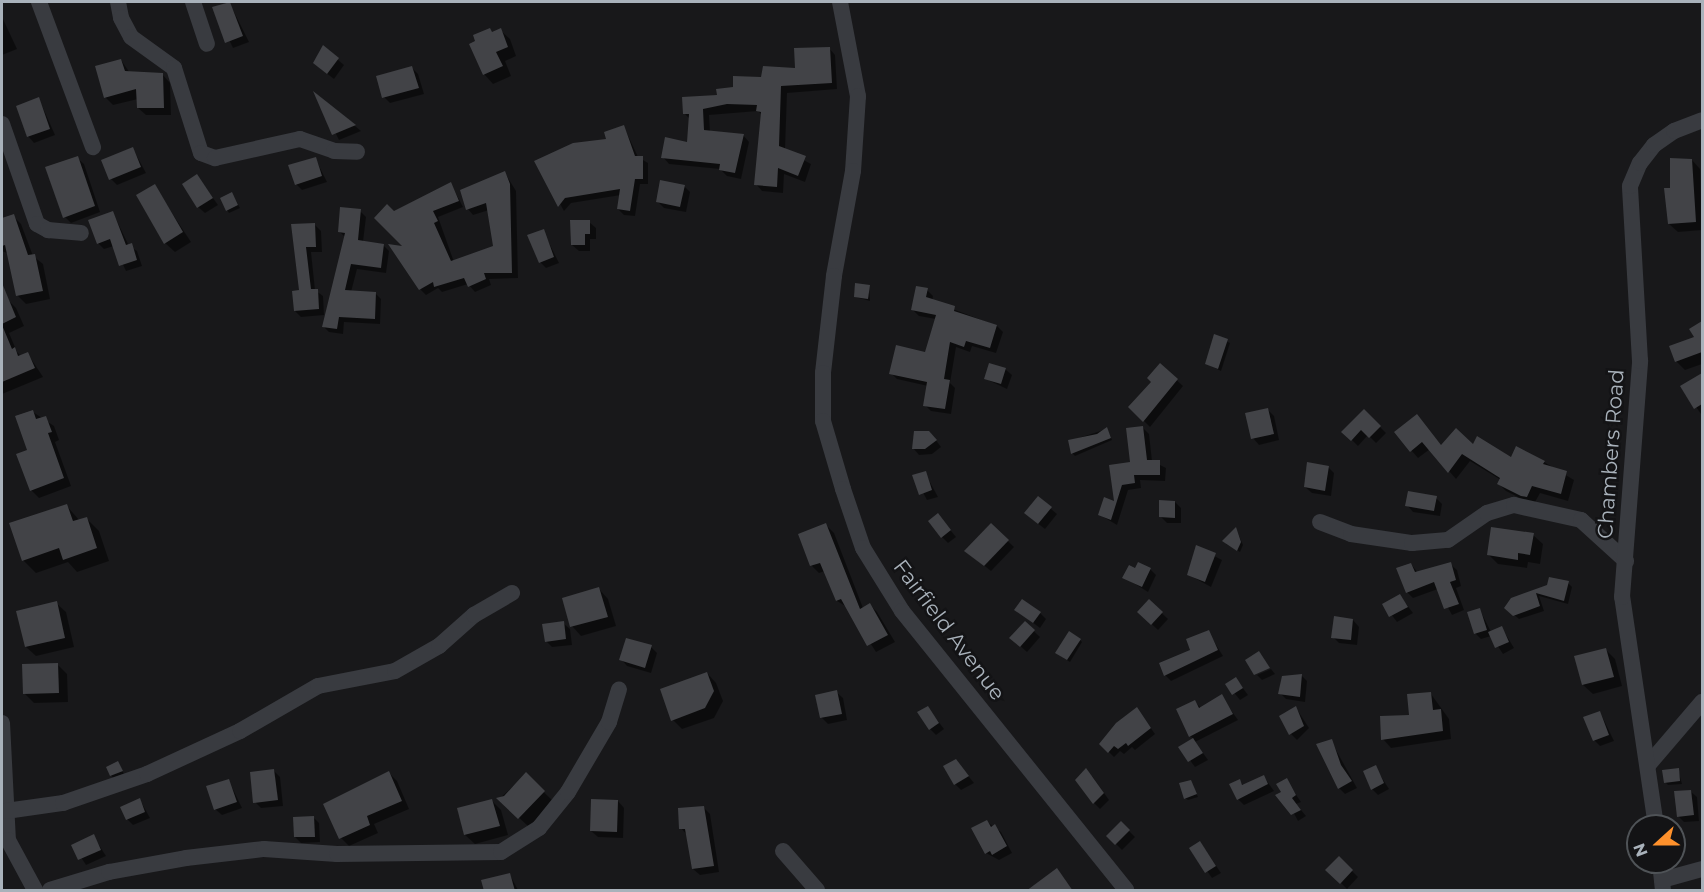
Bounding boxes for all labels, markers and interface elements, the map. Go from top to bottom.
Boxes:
street label: Chambers Road [1593,368,1629,540]
street label: Fairfield Avenue [888,555,1010,705]
north arrow [1626,814,1686,874]
text: N [1629,840,1652,859]

